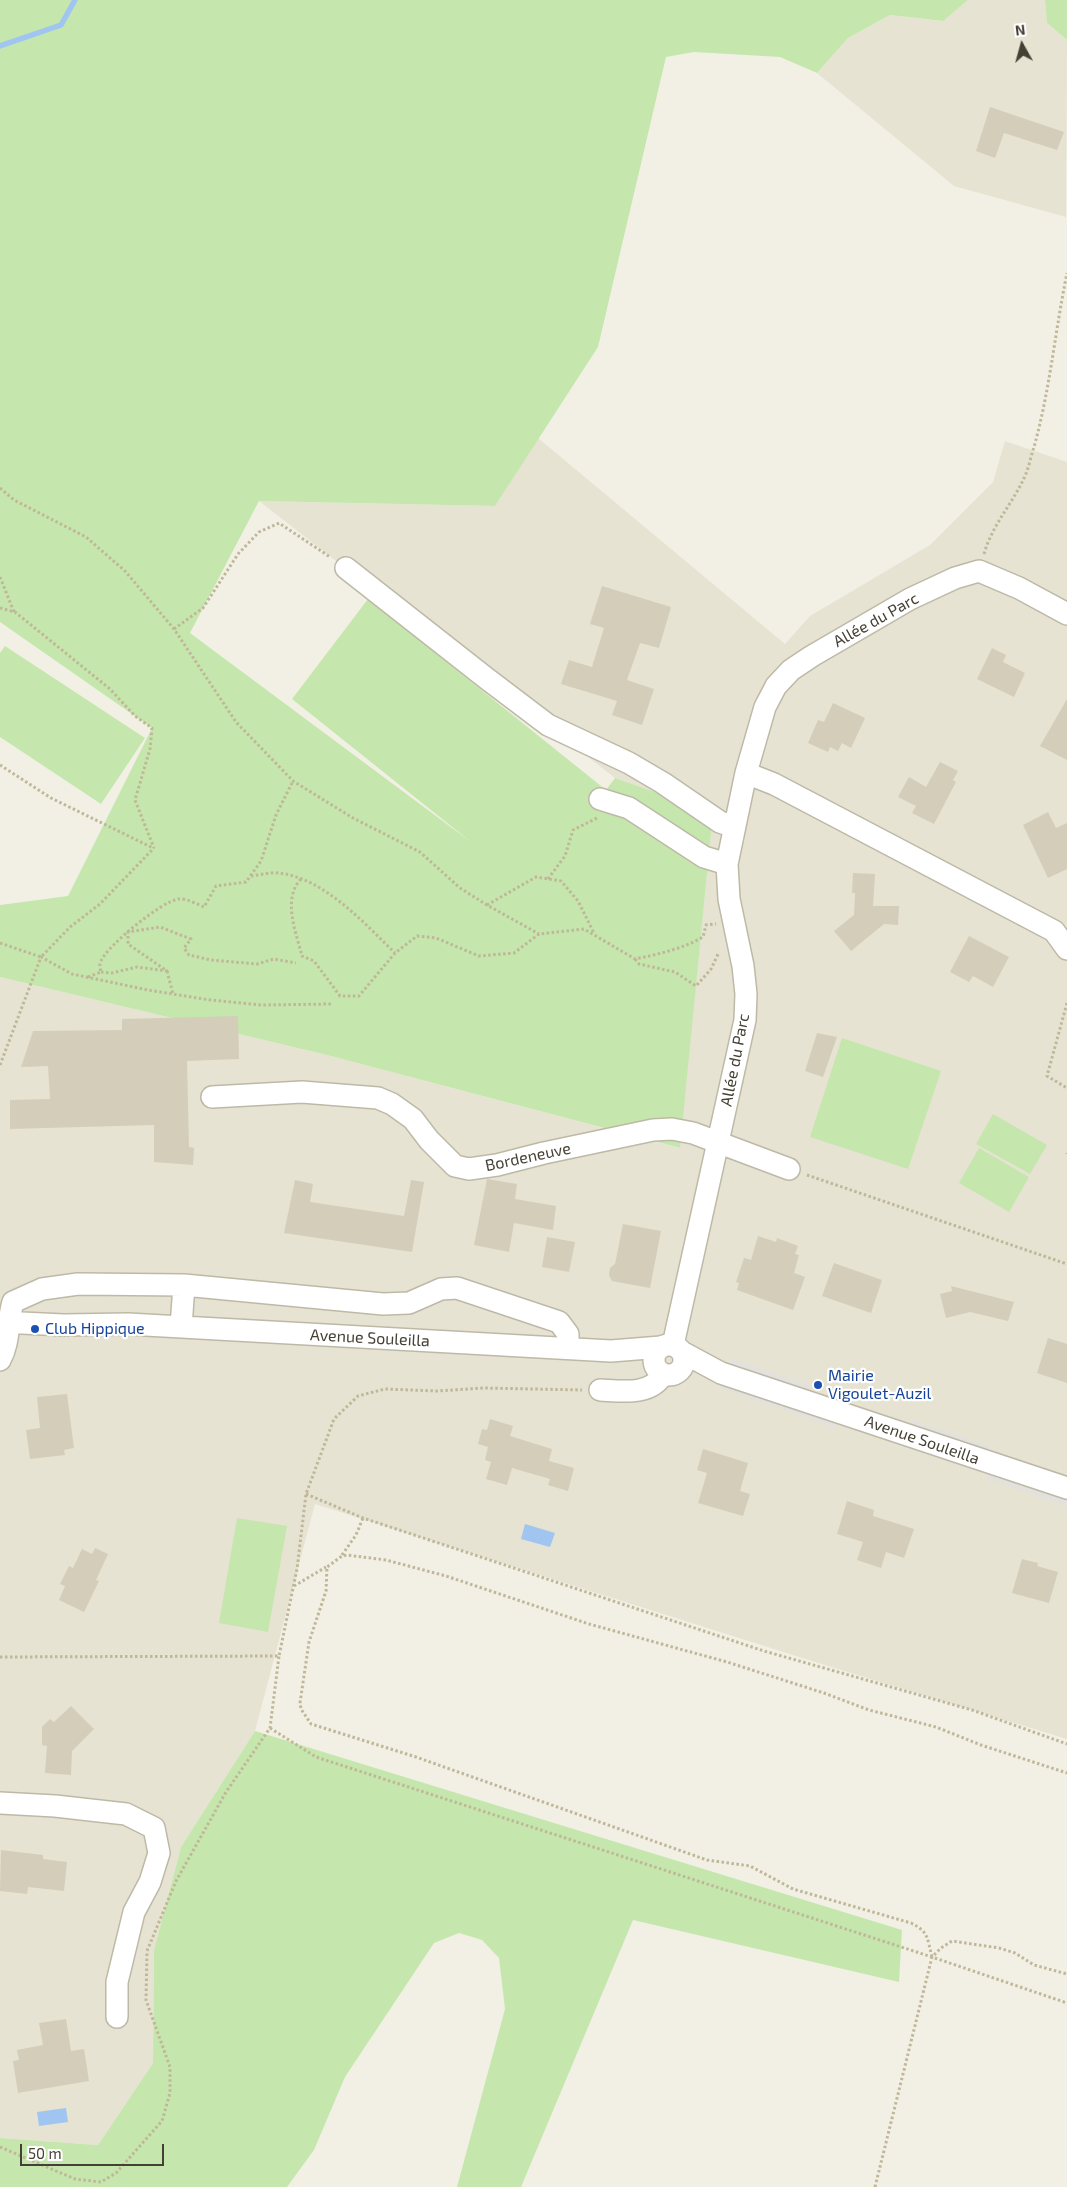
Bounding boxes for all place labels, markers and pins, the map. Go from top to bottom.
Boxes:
place label: Club Hippique [45,1319,145,1339]
marker: Club Hippique [29,1323,41,1335]
place label: Mairie Vigoulet-Auzil [828,1366,931,1404]
marker: Mairie Vigoulet-Auzil [812,1379,824,1391]

